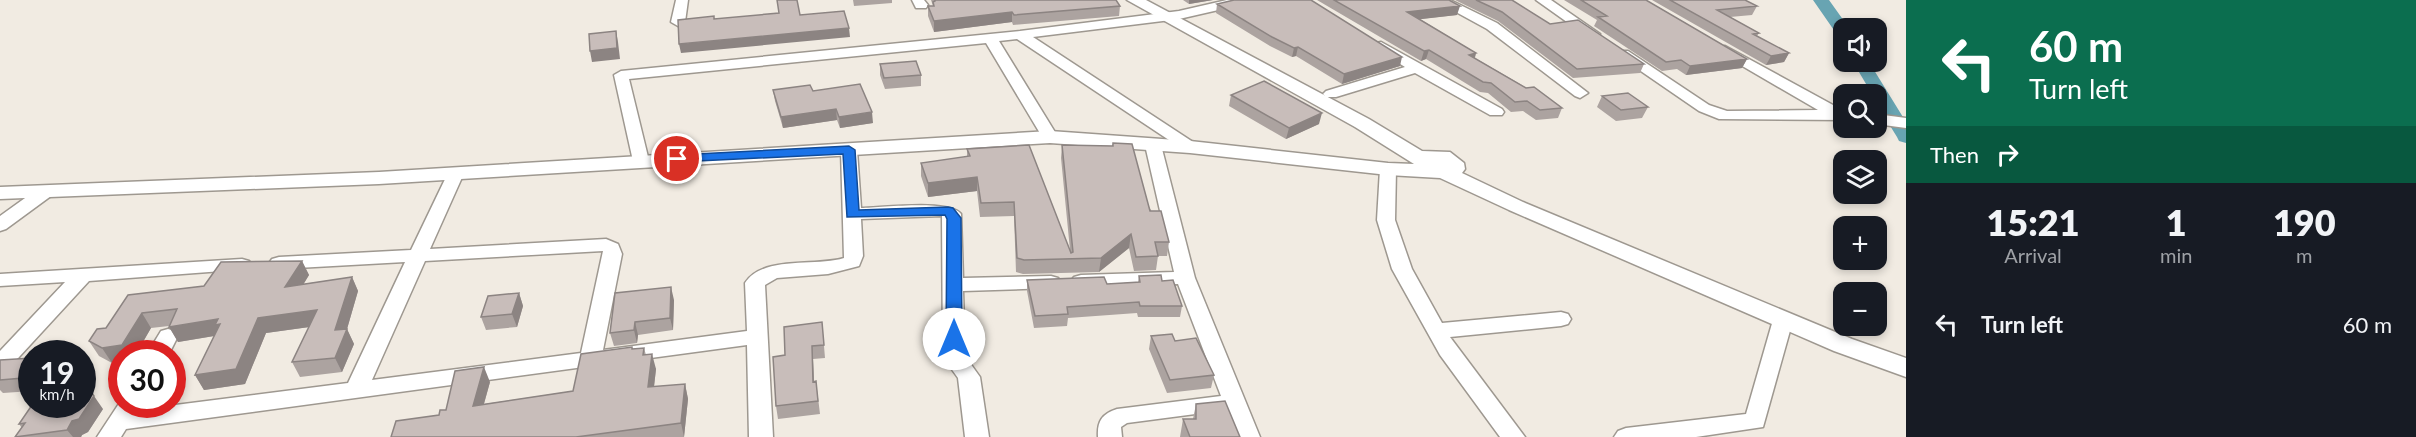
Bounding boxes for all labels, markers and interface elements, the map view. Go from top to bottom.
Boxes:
map controls [1833,18,1887,336]
button: sound [1833,18,1887,72]
text: 60 m [2029,21,2123,71]
icon: left [1930,24,2008,102]
text: Turn left [2029,72,2128,105]
button: search [1833,84,1887,138]
pin [651,133,702,184]
icon: right [1991,138,2024,171]
text: Then [1930,141,1979,168]
icon: arrive [660,142,693,175]
button: layers [1833,150,1887,204]
text: 15:21 [1986,200,2080,244]
text: 1 [2166,200,2187,244]
text: 190 [2273,200,2336,244]
button: + [1833,216,1887,270]
text: Arrival [2004,243,2062,267]
text: min [2160,243,2192,267]
text: m [2296,243,2312,267]
button: − [1833,282,1887,336]
position arrow [922,307,986,371]
icon: left [1930,308,1963,341]
text: Turn left [1981,311,2063,338]
text: 60 m [2343,311,2392,338]
speed limit sign: 30 [108,340,186,418]
text: 19 [40,354,74,390]
text: km/h [39,385,75,403]

